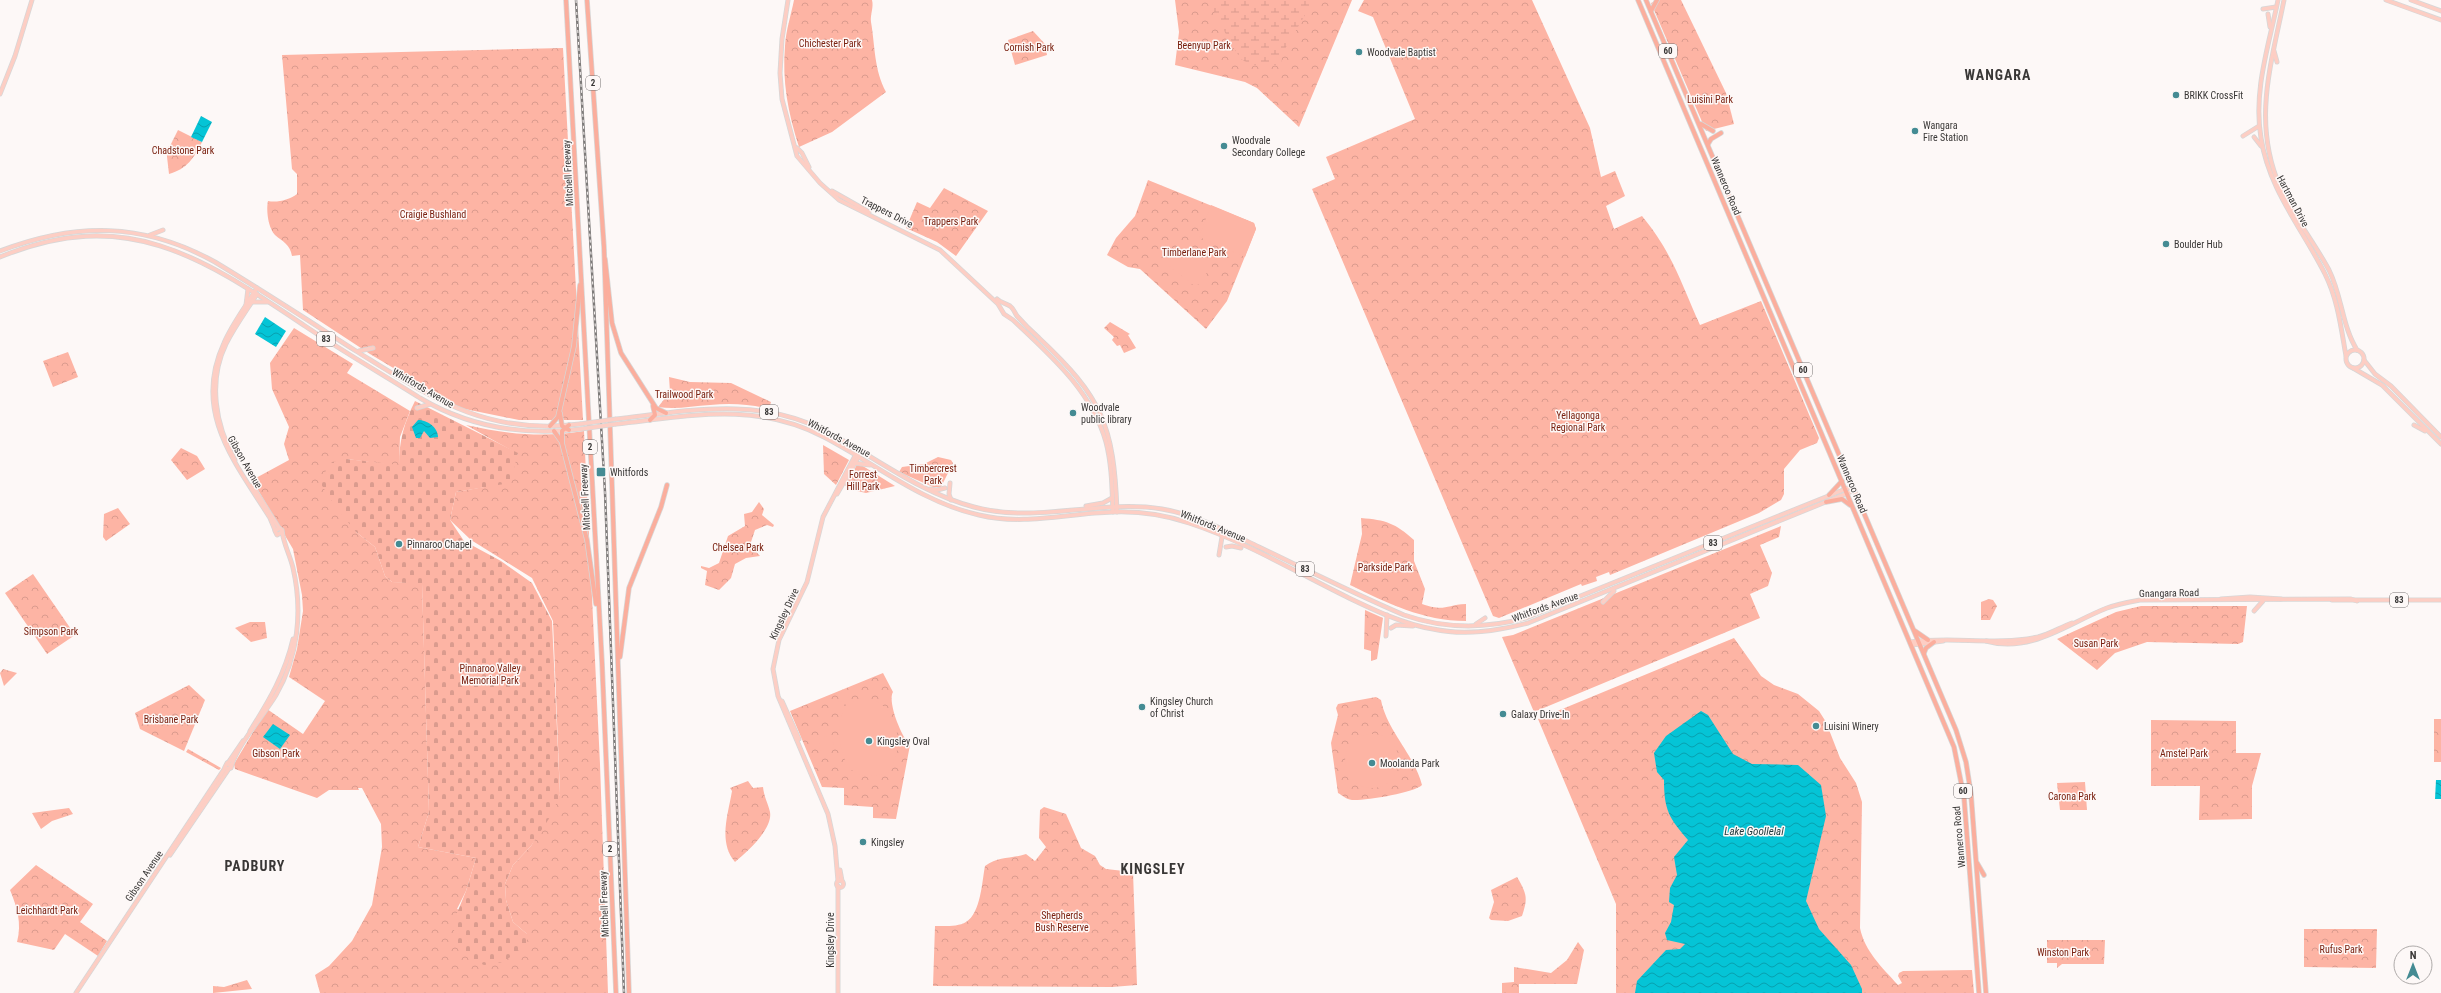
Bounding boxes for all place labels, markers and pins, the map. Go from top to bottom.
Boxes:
marker: Woodvale Baptist [1354,47,1364,57]
place label: Woodvale Baptist [1367,47,1436,58]
marker: BRIKK CrossFit [2171,90,2181,100]
place label: BRIKK CrossFit [2184,90,2243,101]
place label: Wangara Fire Station [1923,120,1968,143]
marker: Wangara Fire Station [1910,126,1920,136]
place label: Woodvale Secondary College [1232,135,1306,158]
marker: Woodvale Secondary College [1219,141,1229,151]
marker: Boulder Hub [2161,239,2171,249]
place label: Boulder Hub [2174,239,2223,250]
place label: Woodvale public library [1081,402,1132,425]
marker: Woodvale public library [1068,408,1078,418]
marker: Whitfords [595,466,607,478]
place label: Whitfords [610,467,649,478]
marker: Pinnaroo Chapel [394,539,404,549]
place label: Pinnaroo Chapel [407,539,472,550]
place label: Kingsley Church of Christ [1150,696,1213,719]
marker: Kingsley Church of Christ [1137,702,1147,712]
marker: Galaxy Drive-In [1498,709,1508,719]
place label: Galaxy Drive-In [1511,709,1570,720]
marker: Luisini Winery [1811,721,1821,731]
place label: Luisini Winery [1824,721,1879,732]
marker: Kingsley Oval [864,736,874,746]
place label: Kingsley Oval [877,736,930,747]
marker: Moolanda Park [1367,758,1377,768]
place label: Moolanda Park [1380,758,1440,769]
marker: Kingsley [858,837,868,847]
place label: Kingsley [871,837,904,848]

